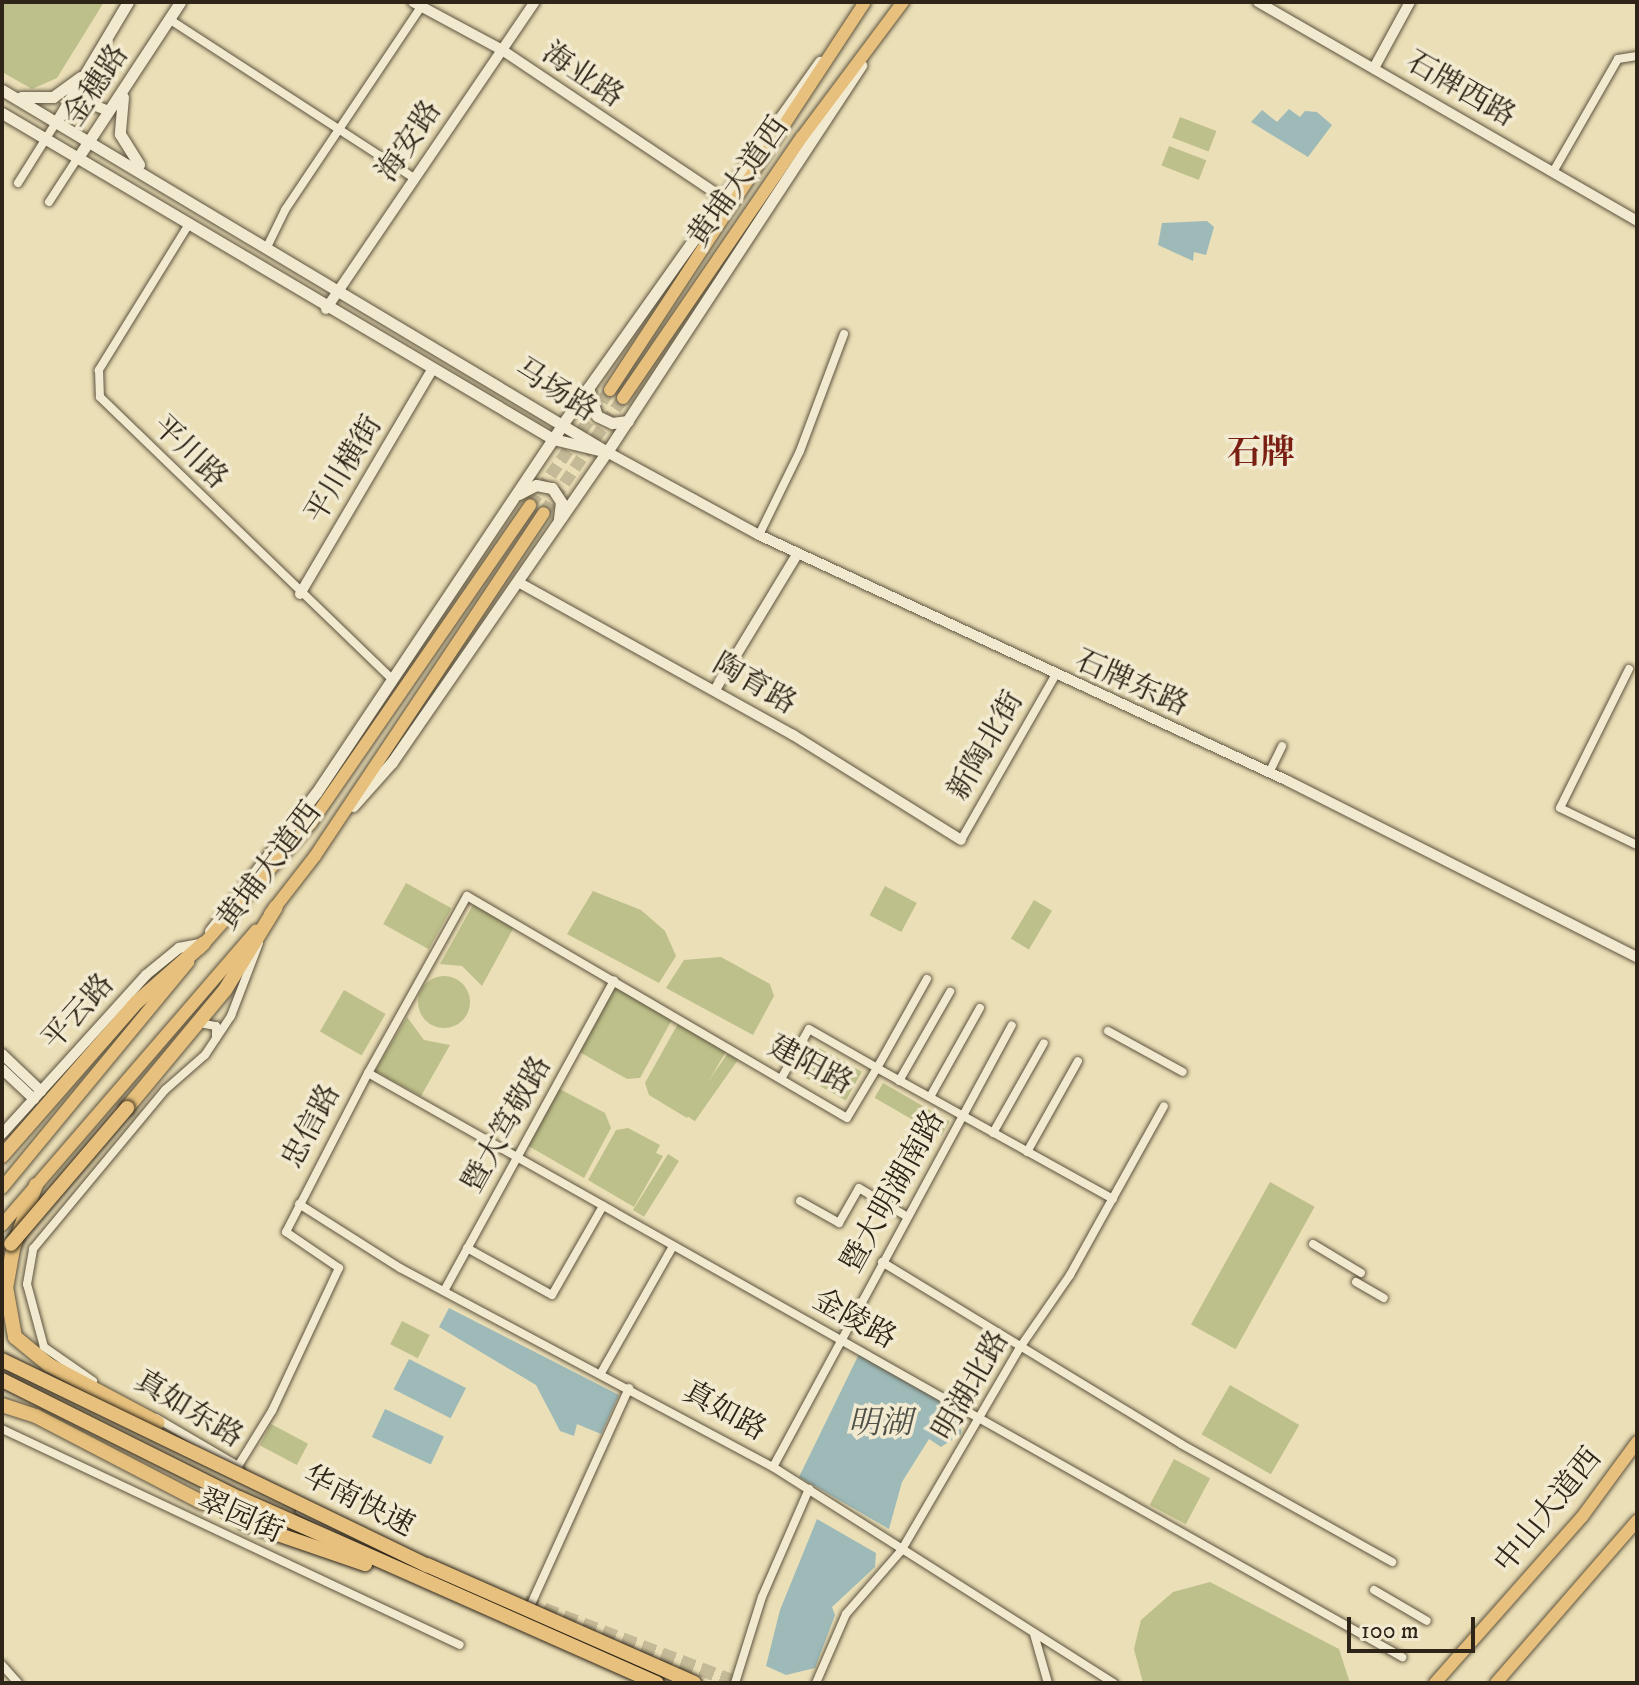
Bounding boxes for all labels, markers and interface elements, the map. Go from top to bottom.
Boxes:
street label: 海业路 [535,36,629,116]
street label: 金穗路 [57,39,137,133]
street label: 石牌西路 [1399,44,1521,136]
street label: 海安路 [370,95,450,189]
street label: 黄埔大道西 [681,111,797,255]
street label: 马场路 [507,352,603,430]
street label: 平川路 [144,409,234,497]
street label: 平川横街 [299,409,391,531]
district label: 石牌 [1227,434,1295,474]
street label: 石牌东路 [1069,643,1193,725]
street label: 陶育路 [706,647,802,723]
street label: 新陶北街 [941,685,1033,807]
street label: 黄埔大道西 [210,796,330,938]
street label: 平云路 [36,968,122,1058]
street label: 建阳路 [762,1029,858,1103]
street label: 暨大笃敬路 [456,1051,560,1199]
street label: 忠信路 [275,1079,349,1175]
street label: 暨大明湖南路 [835,1105,953,1279]
street label: 金陵路 [806,1282,902,1358]
street label: 明湖北路 [926,1325,1018,1447]
street label: 真如东路 [127,1364,249,1456]
street label: 真如路 [676,1374,772,1450]
water label: 明湖 [848,1405,912,1443]
street label: 中山大道西 [1488,1441,1610,1581]
street label: 华南快速 [296,1459,420,1545]
street label: 翠园街 [192,1482,288,1552]
scale bar [1351,1601,1479,1651]
text: 100 m [1361,1616,1419,1646]

